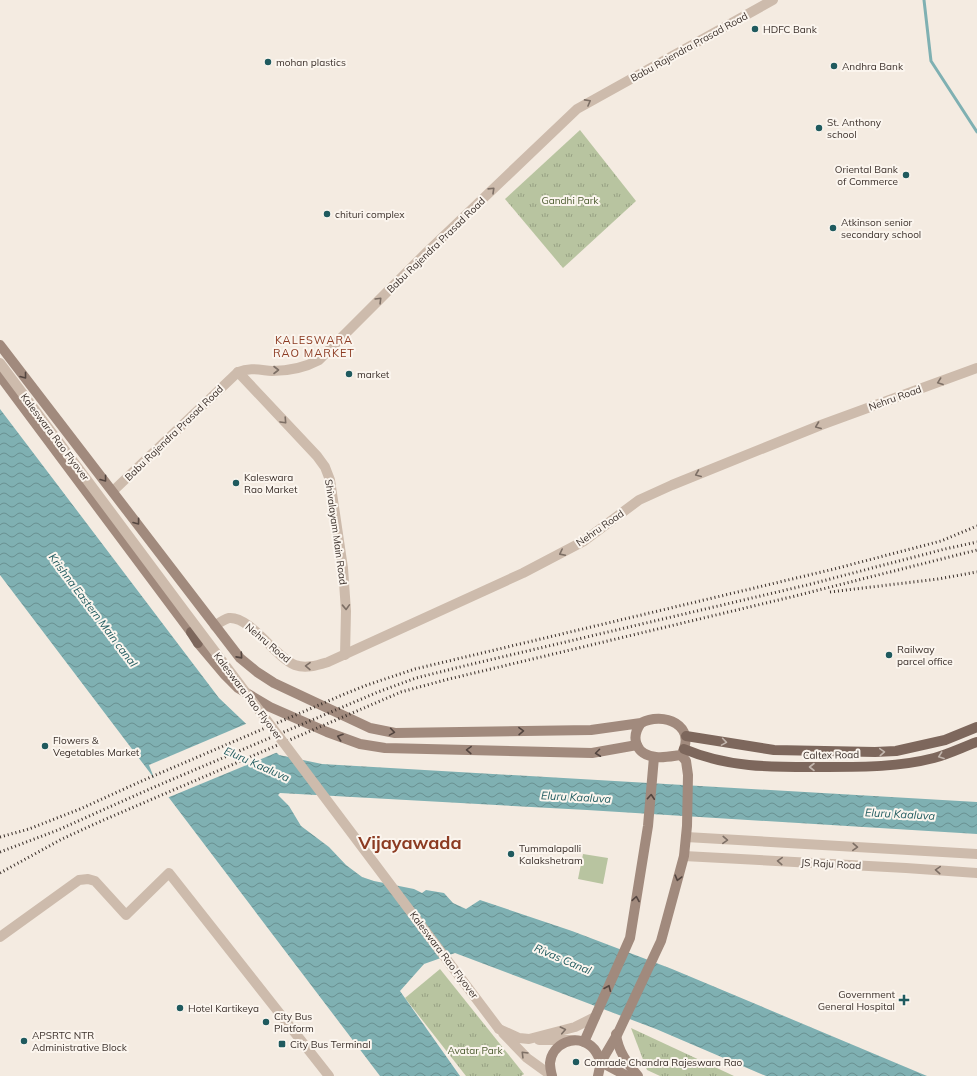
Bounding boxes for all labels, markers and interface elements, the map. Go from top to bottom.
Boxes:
street label: Babu Rajendra Prasad Road [628,9,750,85]
place label: HDFC Bank [763,23,818,36]
marker: HDFC Bank [750,24,760,34]
place label: mohan plastics [276,56,346,69]
marker: mohan plastics [263,57,273,67]
place label: Andhra Bank [842,60,904,73]
marker: Andhra Bank [829,61,839,71]
one-way arrow [584,100,591,107]
place label: St. Anthony school [827,116,882,141]
marker: St. Anthony school [814,123,824,133]
place label: Oriental Bank of Commerce [835,163,899,188]
marker: Oriental Bank of Commerce [901,170,911,180]
one-way arrow [487,187,495,194]
street label: Babu Rajendra Prasad Road [384,194,488,296]
park label: Gandhi Park [541,194,599,207]
place label: chituri complex [335,208,405,221]
marker: chituri complex [322,209,332,219]
place label: Atkinson senior secondary school [841,216,921,241]
marker: Atkinson senior secondary school [828,223,838,233]
one-way arrow [374,297,382,305]
district label: KALESWARA RAO MARKET [273,333,355,360]
one-way arrow [273,366,279,374]
place label: market [357,368,390,381]
marker: market [344,369,354,379]
one-way arrow [19,372,27,379]
one-way arrow [937,377,944,385]
street label: Babu Rajendra Prasad Road [122,382,226,484]
street label: Nehru Road [867,382,923,414]
street label: Kaleswara Rao Flyover [18,391,92,484]
one-way arrow [279,416,287,424]
one-way arrow [815,422,822,430]
one-way arrow [694,470,701,478]
place label: Kaleswara Rao Market [244,471,298,496]
one-way arrow [99,474,106,481]
marker: Kaleswara Rao Market [231,478,241,488]
street label: Shivalayam Main Road [322,478,350,586]
street label: Nehru Road [574,507,626,549]
one-way arrow [132,518,139,525]
one-way arrow [558,548,566,556]
water label: Krishna Eastern Main canal [46,550,140,670]
one-way arrow [341,604,350,610]
street label: Nehru Road [243,620,293,666]
place label: Railway parcel office [897,643,953,668]
street label: Kaleswara Rao Flyover [211,650,285,743]
marker: Railway parcel office [884,650,894,660]
one-way arrow [235,651,242,659]
one-way arrow [305,662,311,670]
one-way arrow [389,727,395,736]
one-way arrow [518,727,524,735]
one-way arrow [337,733,344,741]
place label: Flowers & Vegetables Market [53,734,140,759]
one-way arrow [721,737,727,746]
marker: Flowers & Vegetables Market [40,741,50,751]
water label: Eluru Kaaluva [222,743,292,785]
one-way arrow [466,746,472,754]
one-way arrow [879,747,885,756]
one-way arrow [595,748,601,757]
street label: Caltex Road [803,748,859,762]
one-way arrow [937,751,944,759]
one-way arrow [809,763,815,771]
water label: Eluru Kaaluva [541,788,612,806]
one-way arrow [646,794,655,800]
water label: Eluru Kaaluva [865,805,936,823]
district label: Vijayawada [357,831,462,854]
one-way arrow [722,835,728,844]
place label: Tummalapalli Kalakshetram [519,842,583,867]
one-way arrow [852,842,858,851]
marker: Tummalapalli Kalakshetram [506,849,516,859]
street label: JS Raju Road [801,856,861,872]
one-way arrow [777,857,783,866]
one-way arrow [935,865,941,874]
one-way arrow [674,874,683,881]
one-way arrow [631,896,640,903]
street label: Kaleswara Rao Flyover [407,909,481,1002]
water label: Rivas Canal [532,941,594,977]
one-way arrow [603,985,611,992]
place label: Government General Hospital [818,988,895,1013]
marker: Government General Hospital [898,994,910,1006]
place label: Hotel Kartikeya [188,1002,259,1015]
marker: Hotel Kartikeya [175,1003,185,1013]
place label: City Bus Platform [274,1010,314,1035]
marker: City Bus Platform [261,1017,271,1027]
one-way arrow [560,1027,566,1035]
place label: APSRTC NTR Administrative Block [32,1029,128,1054]
marker: APSRTC NTR Administrative Block [19,1036,29,1046]
place label: City Bus Terminal [290,1038,371,1051]
marker: City Bus Terminal [277,1039,287,1049]
park label: Avatar Park [447,1044,503,1057]
one-way arrow [521,1051,529,1059]
place label: Comrade Chandra Rajeswara Rao [584,1056,743,1069]
marker: Comrade Chandra Rajeswara Rao [571,1057,581,1067]

